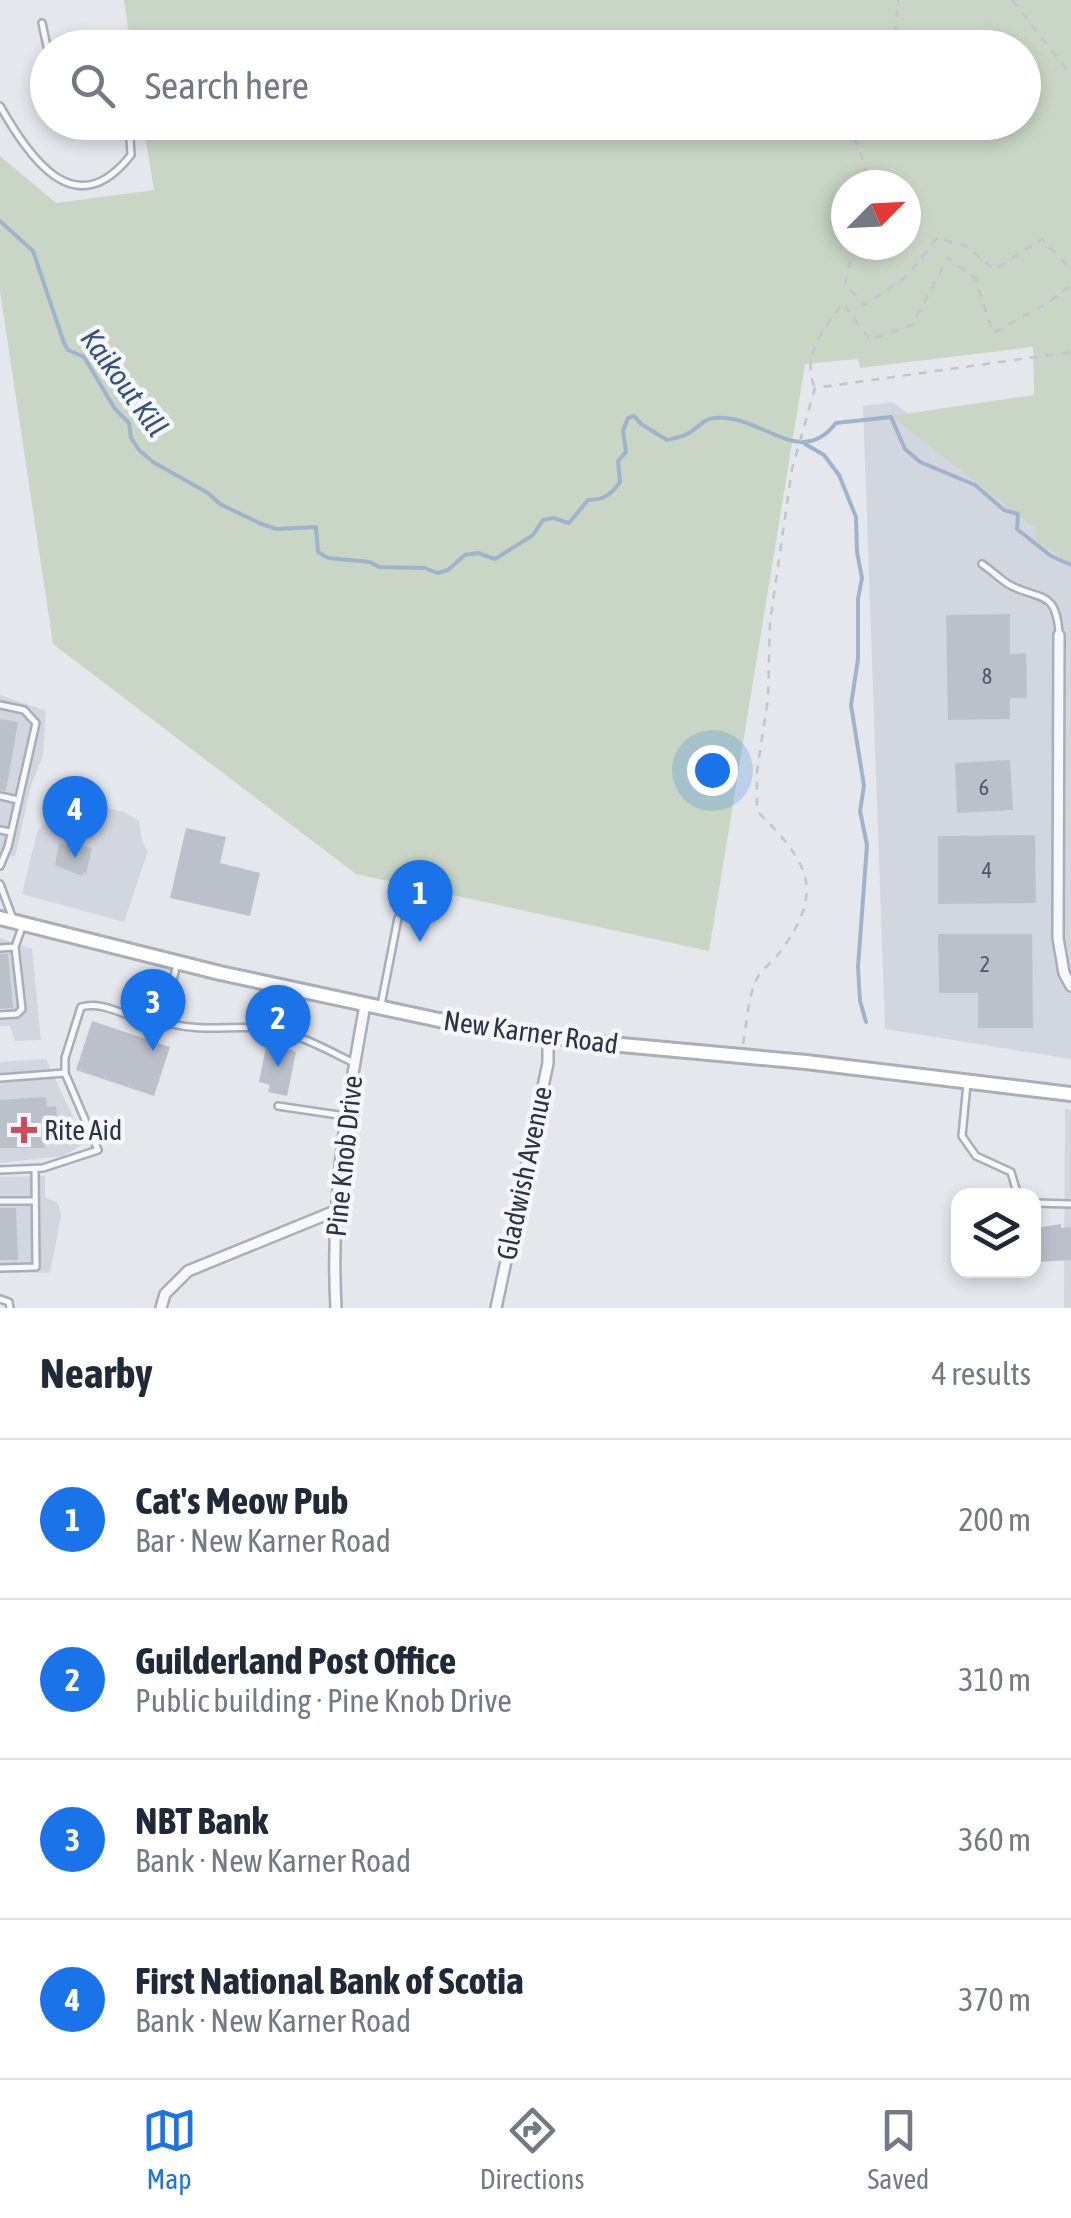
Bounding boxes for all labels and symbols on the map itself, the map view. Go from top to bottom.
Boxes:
north arrow [831,170,921,260]
water label: Kaikout Kill [74,322,175,443]
house number: 8 [982,663,992,689]
your location [687,745,738,796]
house number: 6 [979,774,989,800]
pin: 4 [42,776,108,858]
house number: 4 [982,857,992,883]
pin: 1 [388,860,452,942]
house number: 2 [980,951,990,977]
pin: 3 [120,968,186,1051]
pin: 2 [246,984,310,1067]
street label: New Karner Road [442,1004,620,1060]
street label: Pine Knob Drive [320,1074,368,1238]
street label: Gladwish Avenue [490,1083,558,1263]
place label: Rite Aid [44,1114,122,1146]
marker: Rite Aid [13,1119,35,1141]

